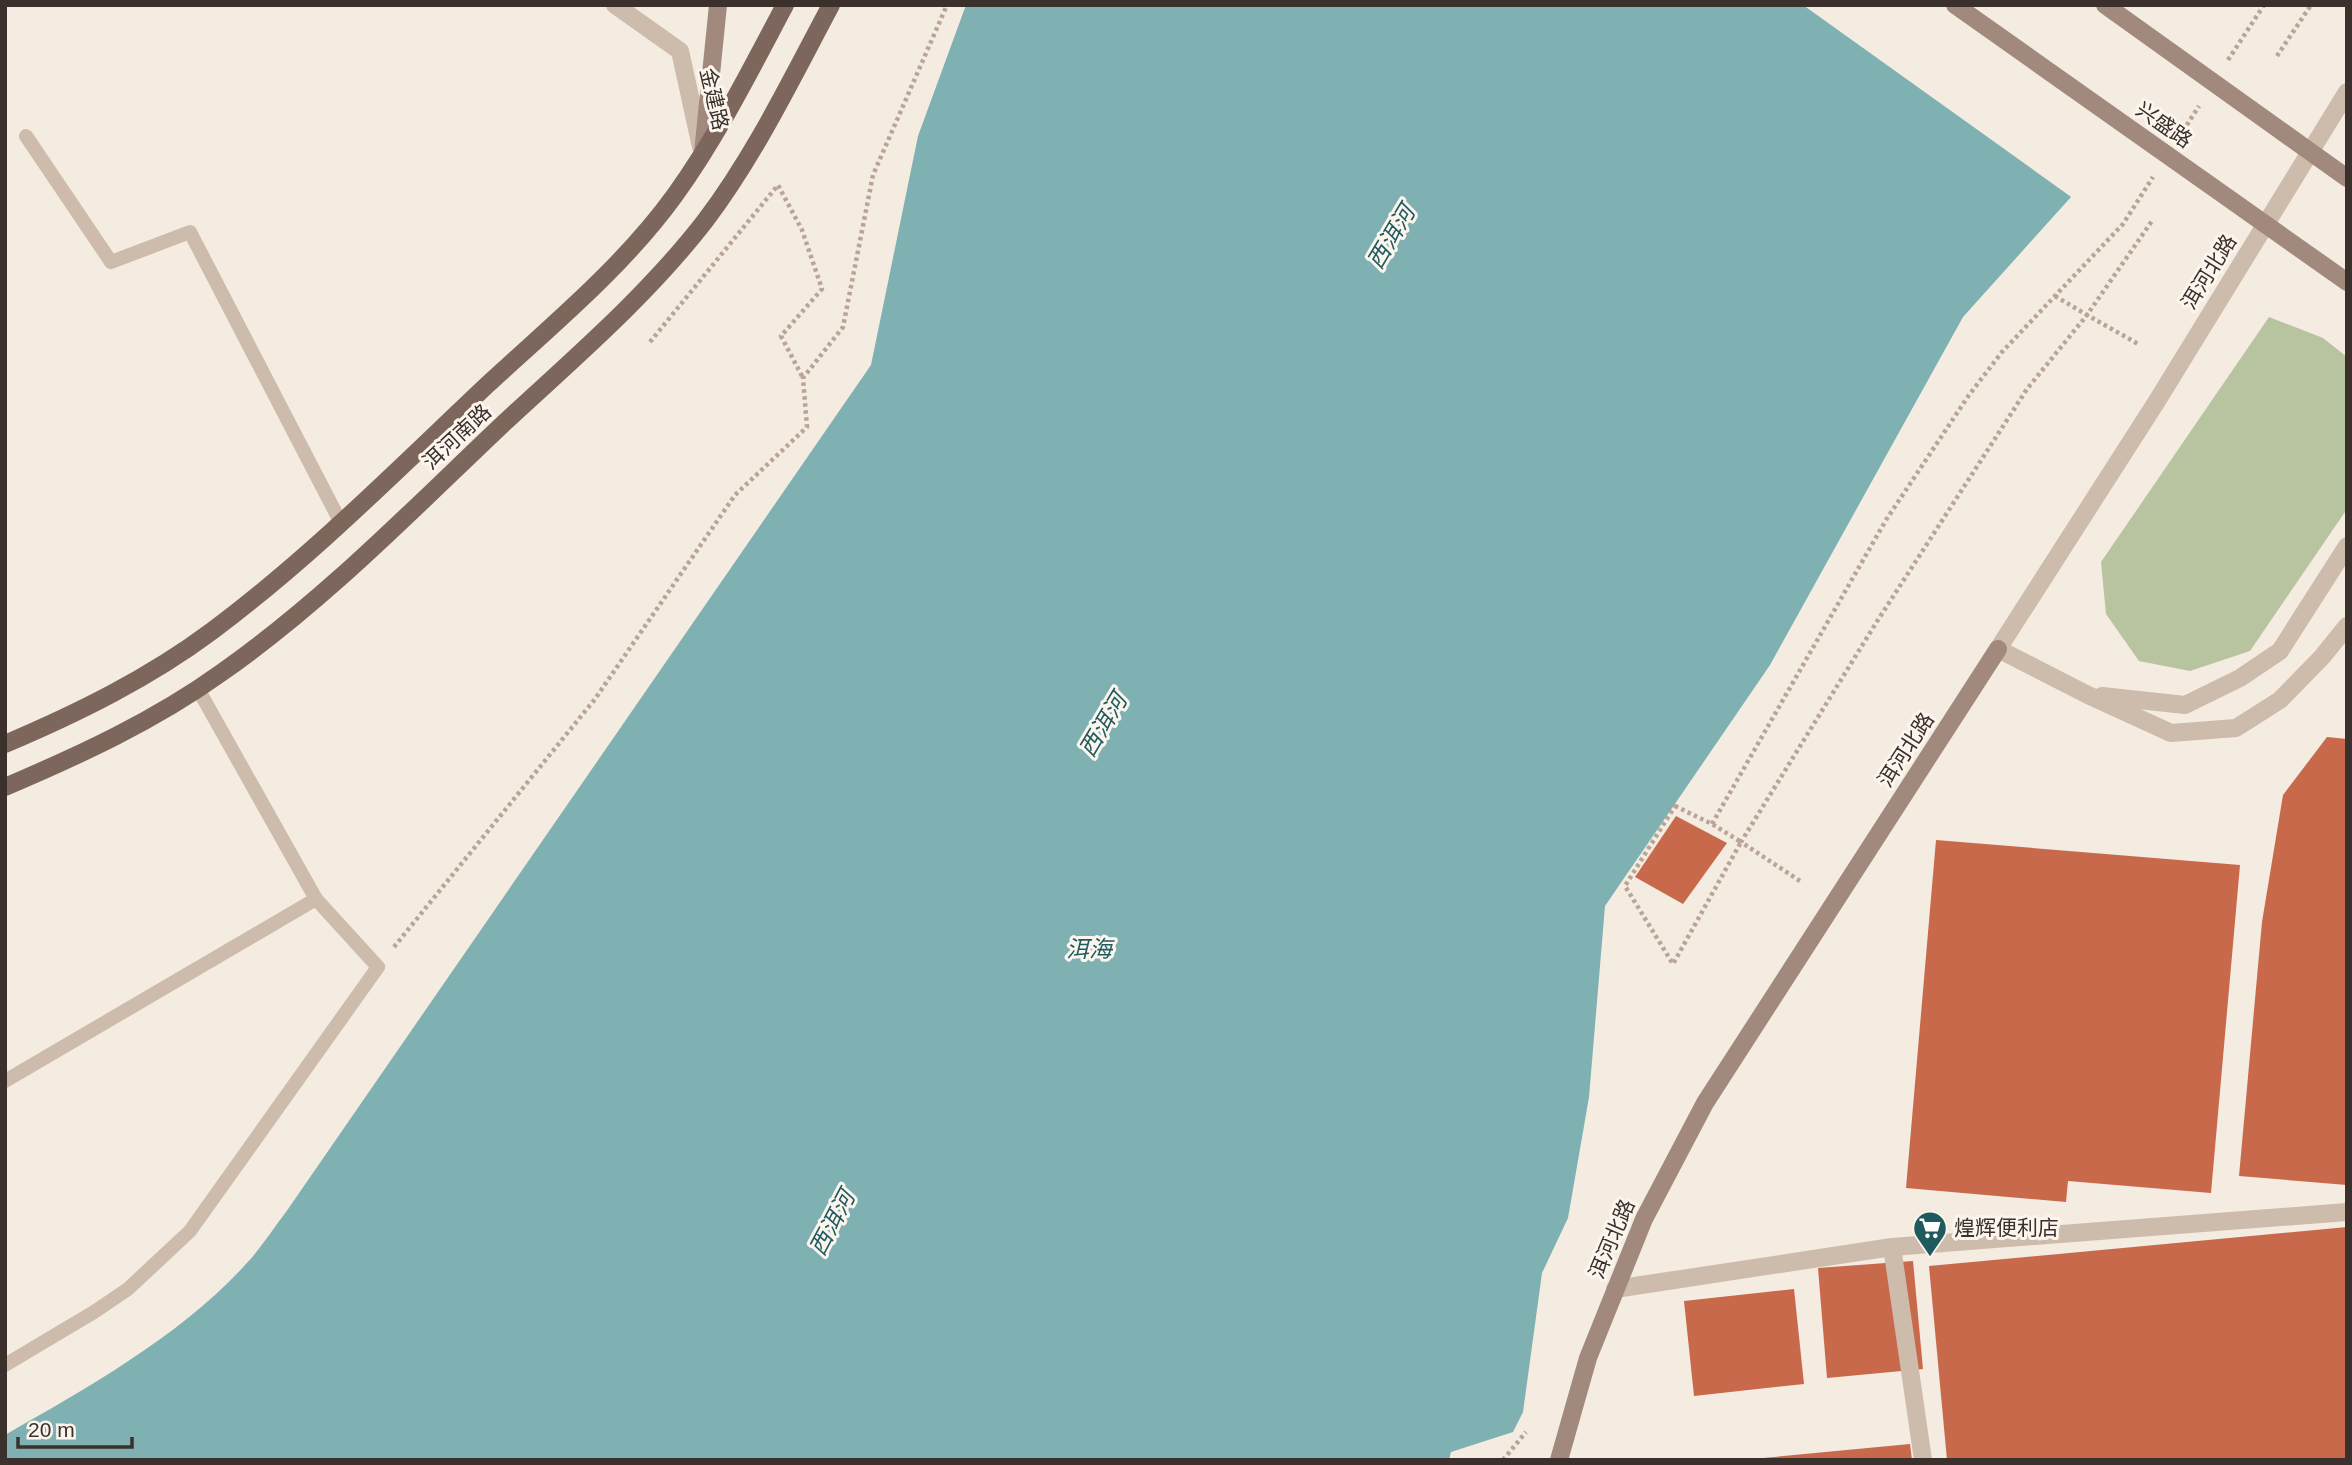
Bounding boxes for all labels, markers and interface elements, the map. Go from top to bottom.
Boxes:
street label: 金建路 [696,66,733,132]
street label: 兴盛路 [2132,97,2197,152]
water label: 西洱河 [1362,197,1422,273]
street label: 洱河北路 [2177,230,2241,313]
street label: 洱河南路 [418,400,495,474]
water label: 西洱河 [1074,685,1134,761]
street label: 洱河北路 [1873,708,1938,791]
water label: 洱海 [1066,936,1115,962]
water label: 西洱河 [804,1183,862,1260]
street label: 洱河北路 [1585,1196,1639,1282]
supermarket icon: 煌辉便利店 [1911,1209,1949,1258]
place label: 煌辉便利店 [1954,1216,2059,1239]
scale bar [18,1406,131,1450]
text: 20 m [28,1418,75,1441]

